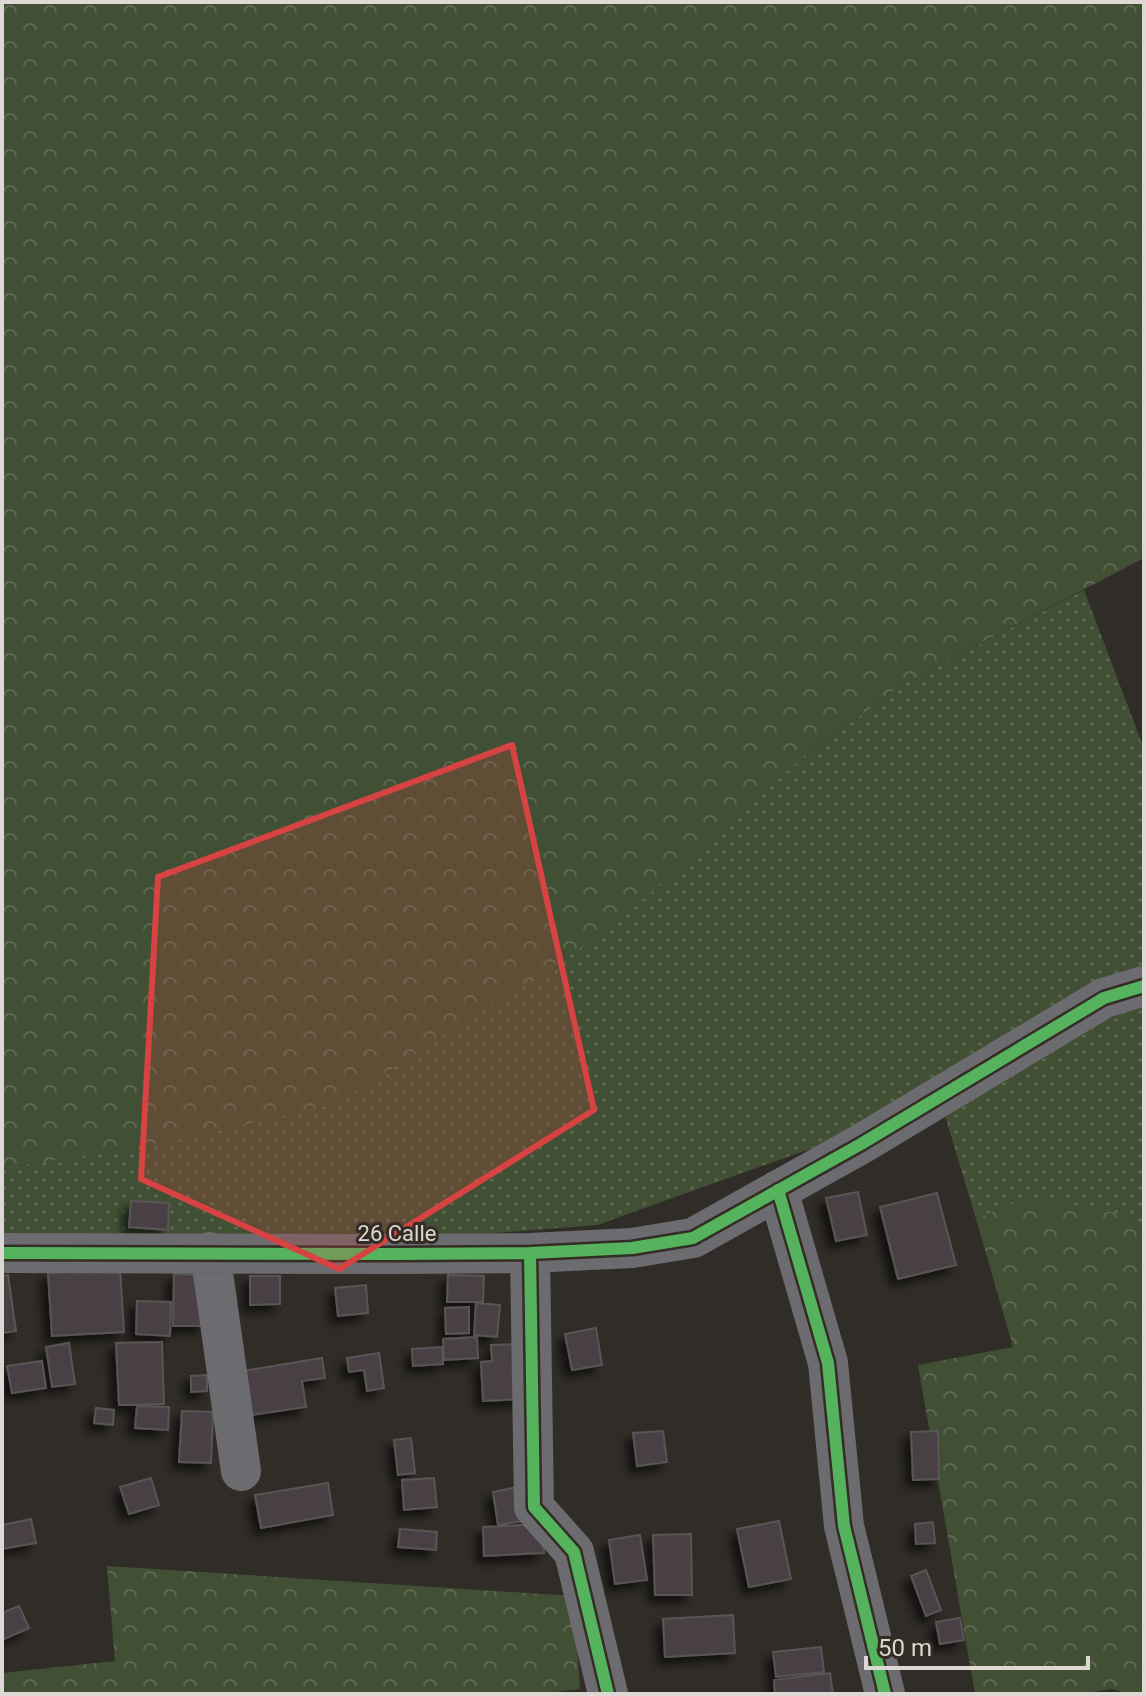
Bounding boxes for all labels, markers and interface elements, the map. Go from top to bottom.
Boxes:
street label: 26 Calle [358,1221,436,1246]
scale bar [866,1620,1088,1670]
text: 50 m [878,1634,932,1662]

